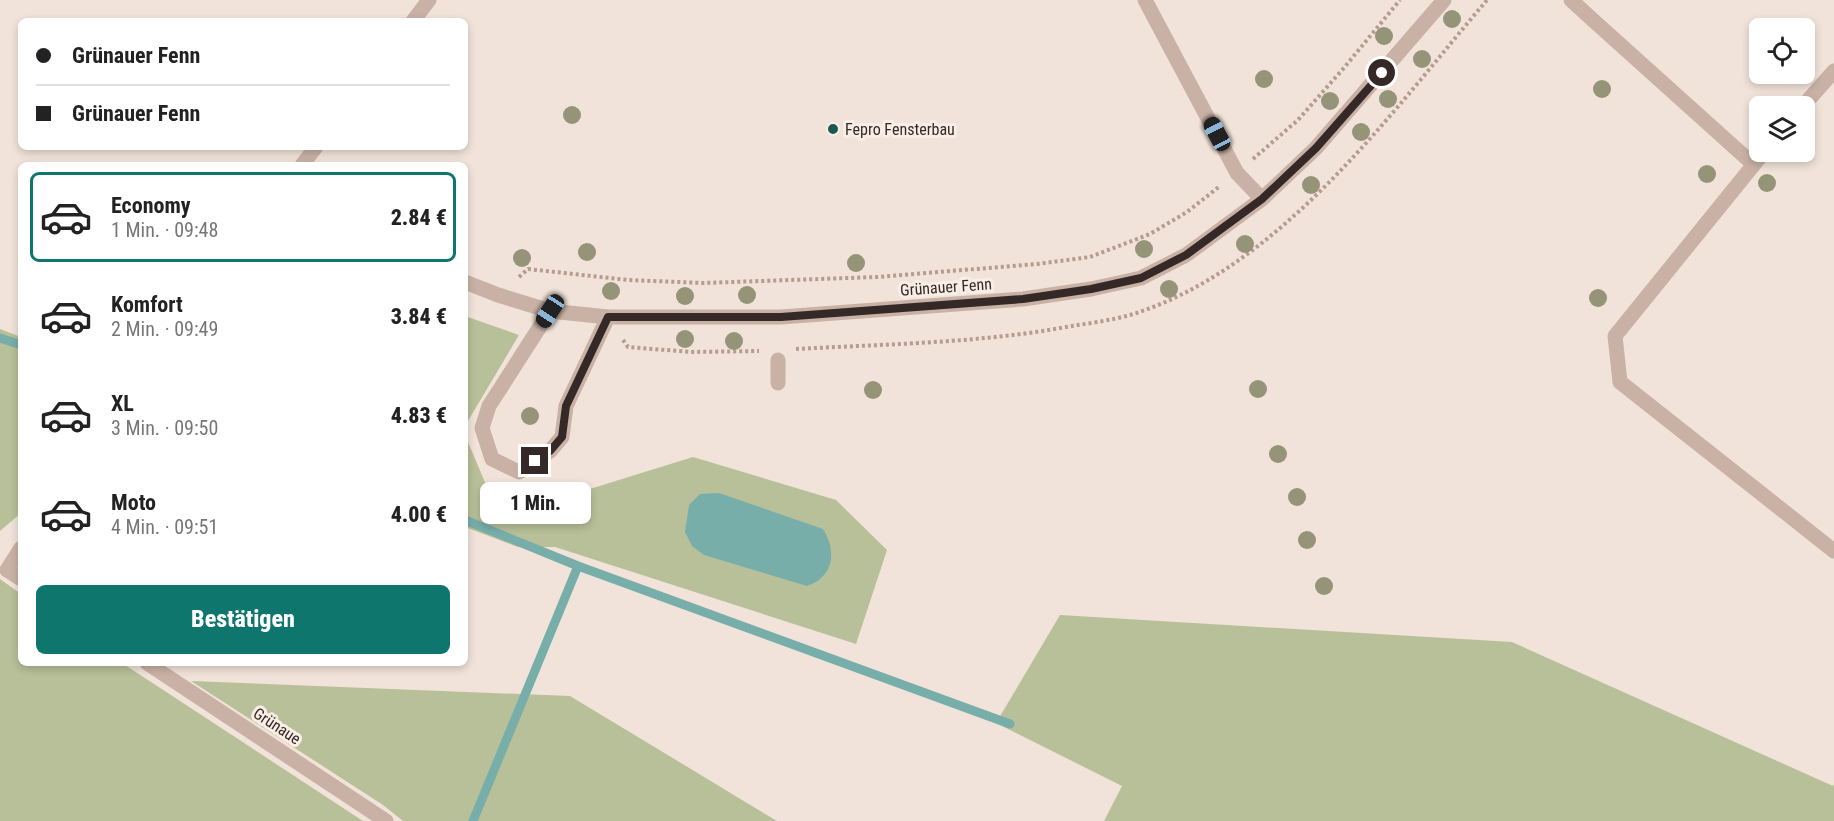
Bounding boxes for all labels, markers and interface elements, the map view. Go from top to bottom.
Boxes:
map controls [1749,18,1815,162]
button: locate [1749,18,1815,84]
text: Grünauer Fenn [72,43,200,68]
route start [1368,59,1395,86]
button: layers [1749,96,1815,162]
text: Grünauer Fenn [72,101,200,126]
car [1201,114,1233,154]
place label: Fepro Fensterbau [845,120,955,139]
marker: Fepro Fensterbau [826,122,840,136]
icon: car [39,190,93,244]
text: Economy [111,193,191,218]
text: 2.84 € [391,205,447,230]
text: 1 Min. · 09:48 [111,218,218,242]
street label: Grünauer Fenn [900,274,992,300]
icon: car [39,289,93,343]
car [533,291,567,331]
text: Komfort [111,292,183,317]
text: 3.84 € [391,304,447,329]
text: 2 Min. · 09:49 [111,317,218,341]
icon: car [39,388,93,442]
text: XL [111,391,134,416]
text: 4.83 € [391,403,447,428]
text: 3 Min. · 09:50 [111,416,218,440]
route end [521,447,548,474]
callout: 1 Min. [480,482,590,524]
icon: car [39,487,93,541]
text: Moto [111,490,156,515]
text: 1 Min. [510,491,561,515]
text: 4.00 € [391,502,447,527]
text: 4 Min. · 09:51 [111,515,218,539]
button: Bestätigen [36,585,450,654]
street label: Grünaue [250,704,304,748]

